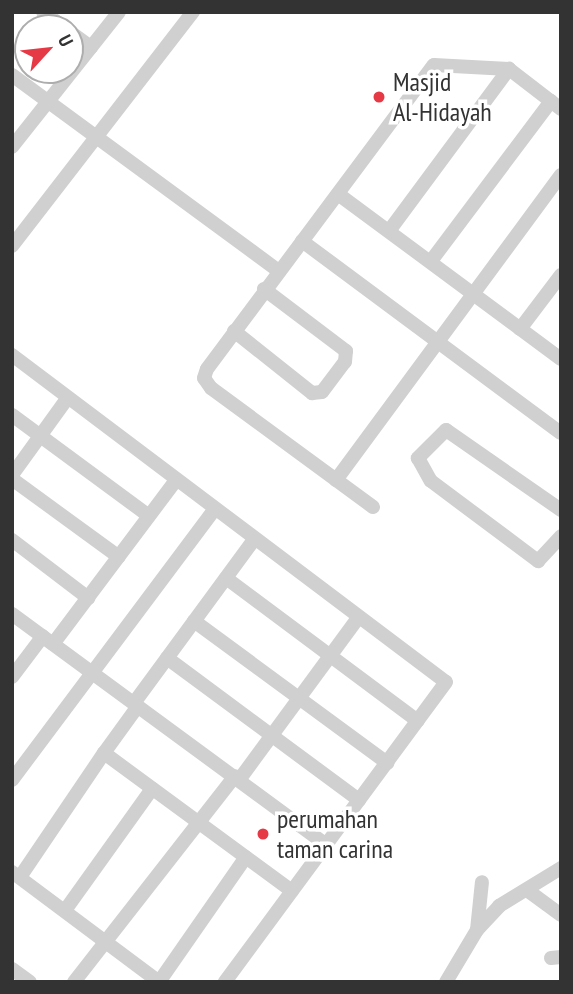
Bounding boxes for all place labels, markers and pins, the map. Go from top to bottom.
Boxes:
place label: Masjid Al-Hidayah [393,66,492,128]
marker: Masjid Al-Hidayah [371,89,387,105]
place label: perumahan taman carina [277,803,393,864]
marker: perumahan taman carina [255,826,271,842]

